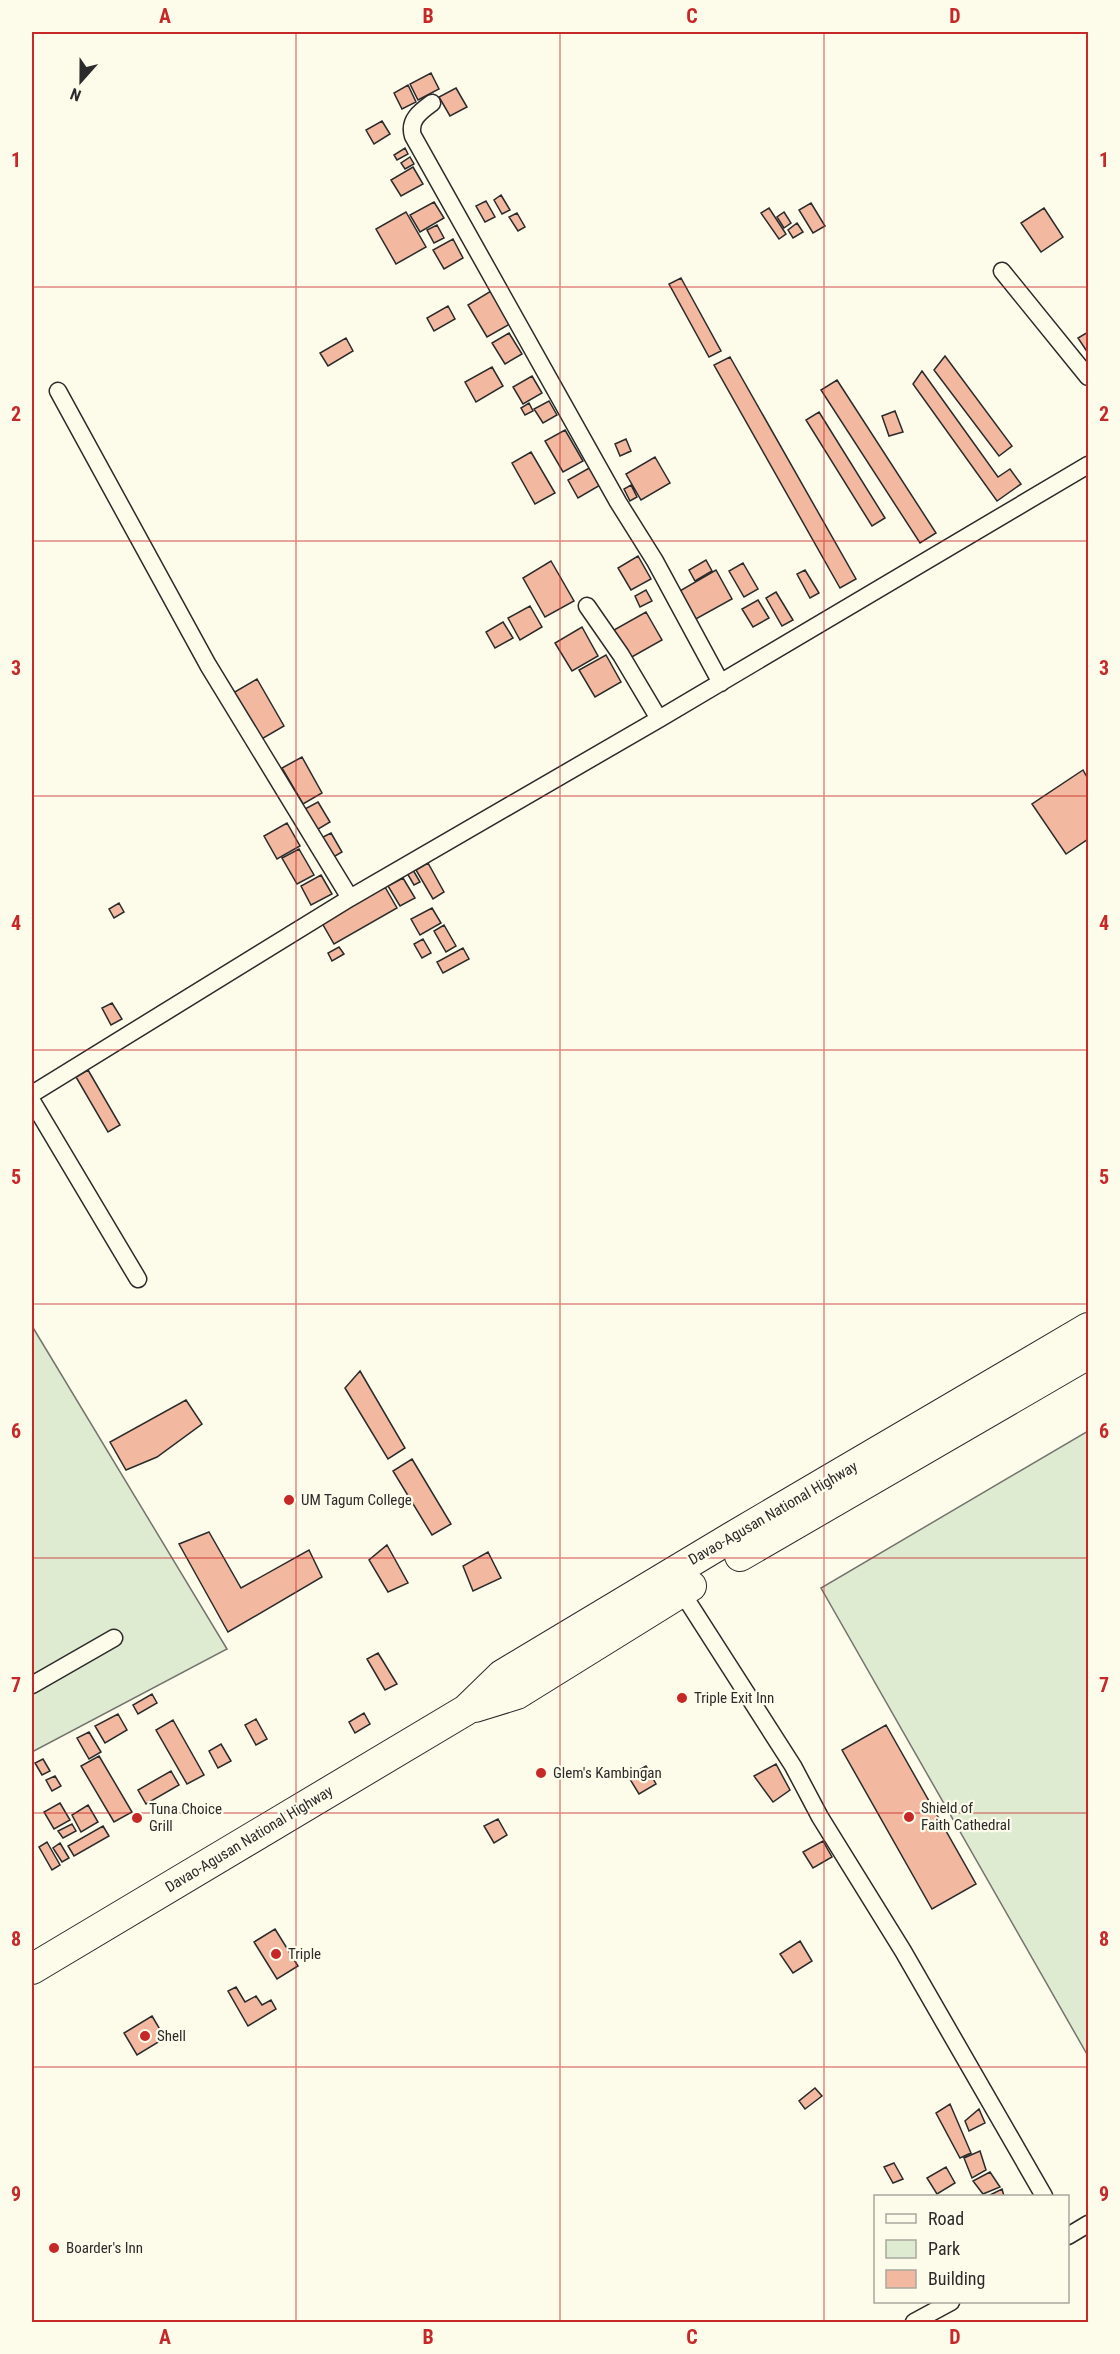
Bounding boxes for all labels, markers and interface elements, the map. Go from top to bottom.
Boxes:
text: A [159,4,171,28]
text: B [422,4,434,28]
text: C [686,4,698,28]
text: D [949,4,961,28]
north arrow [51,51,111,111]
text: N [68,84,84,105]
text: 1 [11,148,21,172]
text: 1 [1099,148,1109,172]
text: 2 [11,402,21,426]
text: 2 [1099,402,1109,426]
text: 3 [11,656,21,680]
text: 3 [1099,656,1109,680]
text: 4 [11,911,21,935]
text: 4 [1099,911,1109,935]
text: 5 [11,1165,21,1189]
text: 5 [1099,1165,1109,1189]
text: 6 [11,1419,21,1443]
text: 6 [1099,1419,1109,1443]
street label: Davao-Agusan National Highway [685,1457,861,1569]
place label: UM Tagum College [301,1491,412,1509]
marker: UM Tagum College [282,1493,296,1507]
text: 7 [11,1673,21,1697]
text: 7 [1099,1673,1109,1697]
place label: Triple Exit Inn [694,1689,774,1707]
marker: Triple Exit Inn [675,1691,689,1705]
place label: Glem's Kambingan [553,1764,662,1782]
marker: Glem's Kambingan [534,1766,548,1780]
street label: Davao-Agusan National Highway [162,1782,336,1896]
place label: Shield of Faith Cathedral [921,1799,1010,1834]
place label: Tuna Choice Grill [149,1800,222,1835]
marker: Shield of Faith Cathedral [902,1810,916,1824]
marker: Tuna Choice Grill [130,1811,144,1825]
text: 8 [11,1927,21,1951]
text: 8 [1099,1927,1109,1951]
place label: Triple [288,1945,321,1963]
marker: Triple [269,1947,283,1961]
place label: Shell [157,2027,186,2045]
marker: Shell [138,2029,152,2043]
text: 9 [11,2182,21,2206]
text: 9 [1099,2182,1109,2206]
legend [874,2195,1069,2303]
text: Road [928,2208,964,2229]
text: Park [928,2238,960,2259]
place label: Boarder's Inn [66,2239,143,2257]
marker: Boarder's Inn [47,2241,61,2255]
text: Building [928,2268,985,2289]
text: A [159,2325,171,2349]
text: B [422,2325,434,2349]
text: C [686,2325,698,2349]
text: D [949,2325,961,2349]

